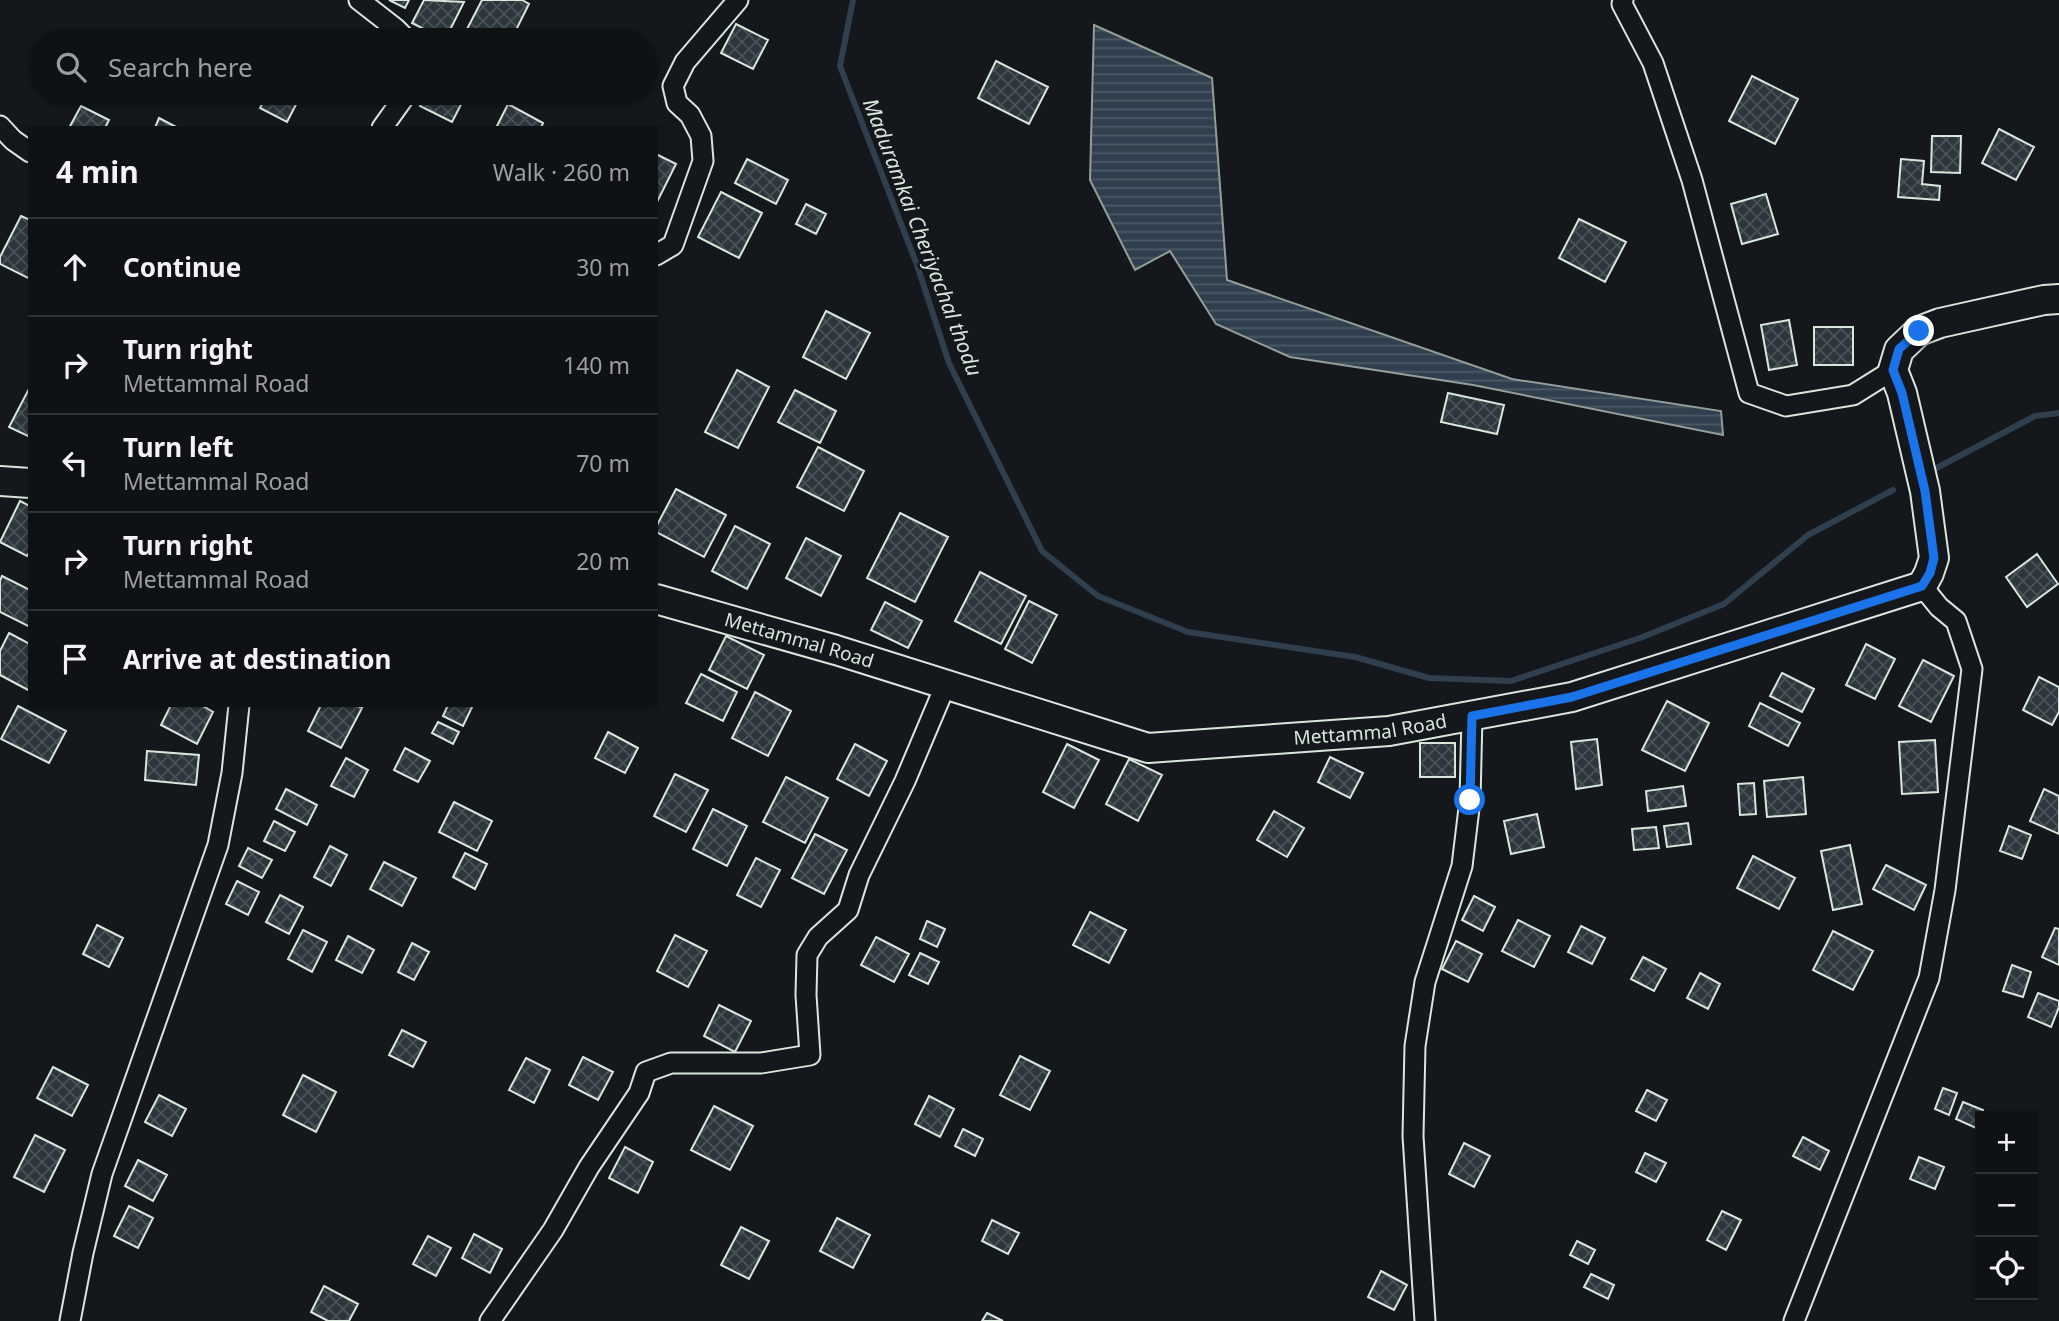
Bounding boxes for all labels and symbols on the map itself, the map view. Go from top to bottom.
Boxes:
water label: Maduramkai Cheriyachal thodu [857,94,989,380]
route end [1903,315,1934,346]
street label: Mettammal Road [722,606,877,674]
street label: Mettammal Road [1293,708,1449,751]
route start [1454,784,1485,815]

